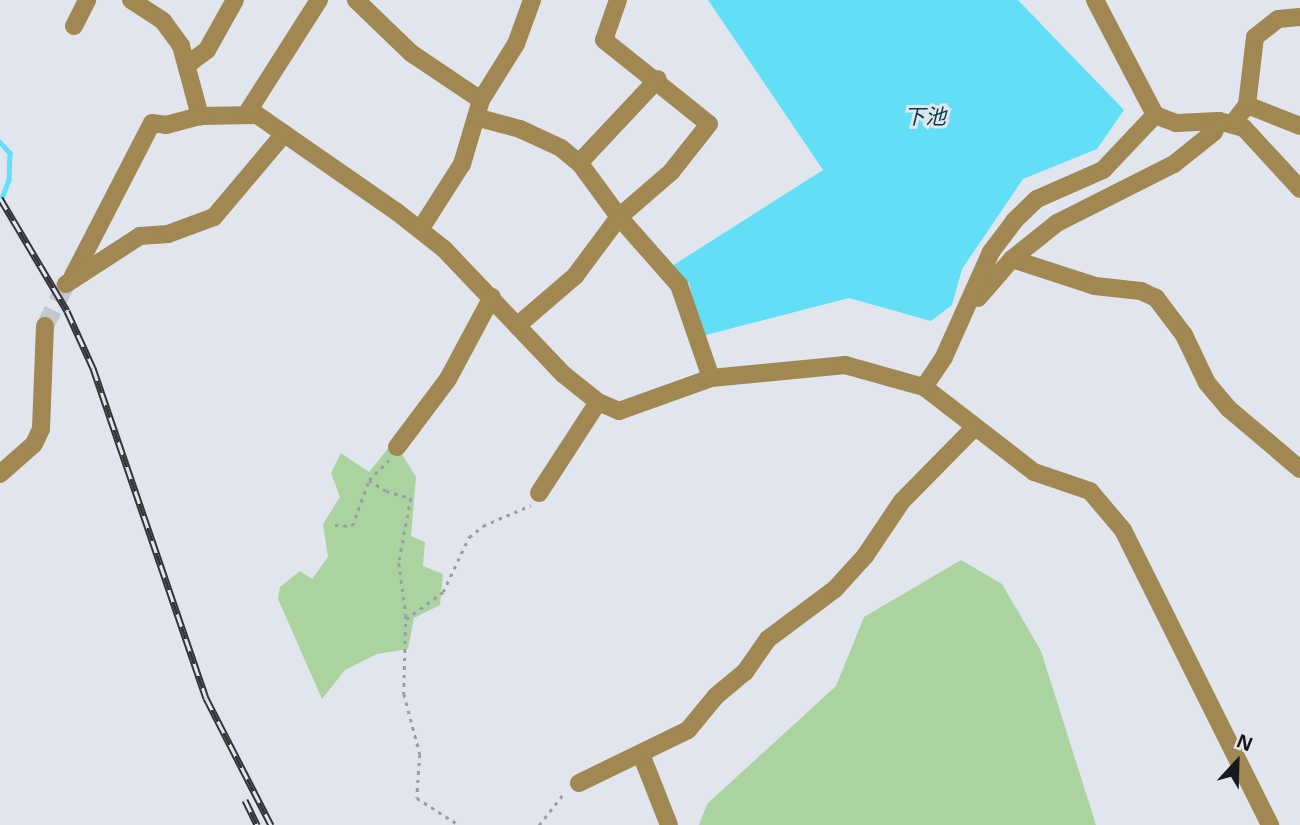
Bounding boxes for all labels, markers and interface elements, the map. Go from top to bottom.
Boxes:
water label: 下池 [904,103,946,129]
north arrow [1202,727,1272,797]
text: N [1233,728,1257,757]

